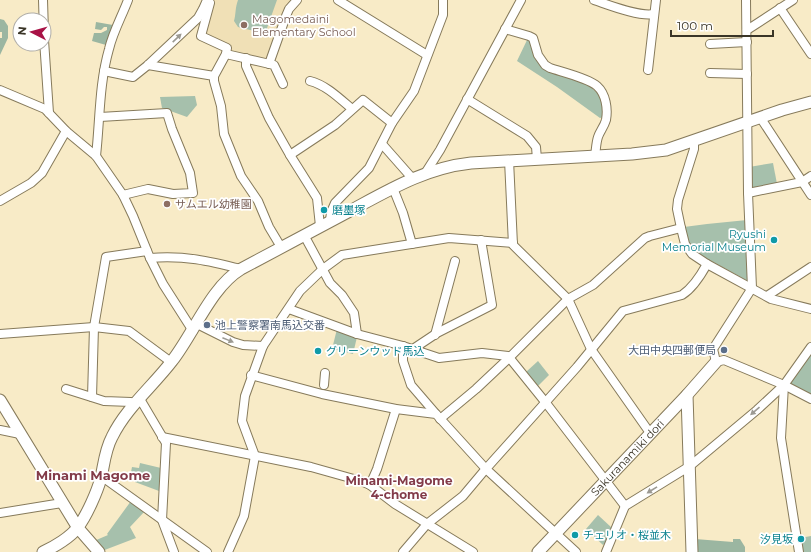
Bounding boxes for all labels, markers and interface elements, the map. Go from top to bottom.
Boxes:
north arrow [12,12,52,52]
place label: Magomedaini Elementary School [252,12,356,39]
scale bar [671,12,773,38]
text: 100 m [677,18,713,33]
marker: Magomedaini Elementary School [239,20,249,30]
text: N [15,26,29,36]
one-way arrow [172,34,182,43]
place label: サムエル幼稚園 [175,197,252,211]
marker: サムエル幼稚園 [162,199,172,209]
place label: 磨墨塚 [332,203,365,217]
marker: 磨墨塚 [319,205,329,215]
place label: Ryushi Memorial Museum [662,227,766,254]
marker: Ryushi Memorial Museum [769,235,779,245]
place label: 池上警察署南馬込交番 [215,318,325,332]
marker: 池上警察署南馬込交番 [202,320,212,330]
one-way arrow [223,337,234,343]
place label: 大田中央四郵便局 [628,343,716,357]
place label: グリーンウッド馬込 [326,344,424,358]
marker: 大田中央四郵便局 [719,345,729,355]
marker: グリーンウッド馬込 [313,346,323,356]
one-way arrow [750,406,760,416]
street label: Sakuranamiki dori [588,416,667,499]
district label: Minami Magome [36,467,150,483]
district label: Minami-Magome 4-chome [346,473,453,502]
one-way arrow [646,486,658,493]
place label: チェリオ・桜並木 [583,528,671,542]
marker: チェリオ・桜並木 [570,530,580,540]
place label: 汐見坂 [760,532,793,546]
marker: 汐見坂 [796,534,806,544]

